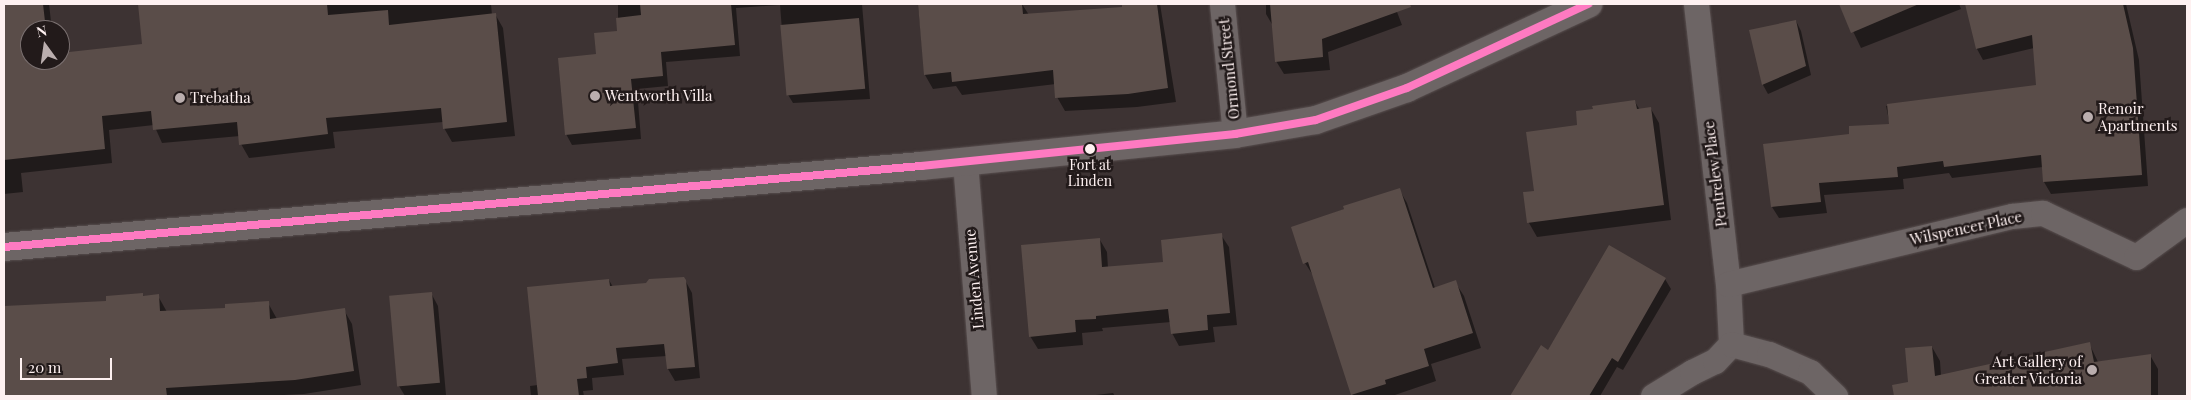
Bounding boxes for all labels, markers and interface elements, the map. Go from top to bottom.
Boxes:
street label: Ormond Street [1215,18,1243,120]
north arrow [20,20,70,70]
text: N [34,20,49,41]
place label: Wentworth Villa [605,87,713,105]
place label: Trebatha [190,89,251,107]
marker: Wentworth Villa [589,90,601,102]
marker: Trebatha [174,92,186,104]
place label: Renoir Apartments [2098,99,2177,134]
marker: Renoir Apartments [2082,111,2094,123]
street label: Pentrelew Place [1700,120,1730,228]
marker: Fort at Linden [1085,144,1095,154]
place label: Fort at Linden [1068,157,1112,190]
street label: Wilspencer Place [1908,207,2024,249]
street label: Linden Avenue [961,228,987,330]
scale bar [22,348,115,380]
place label: Art Gallery of Greater Victoria [1974,352,2082,387]
text: 20 m [28,357,61,377]
marker: Art Gallery of Greater Victoria [2086,364,2098,376]

